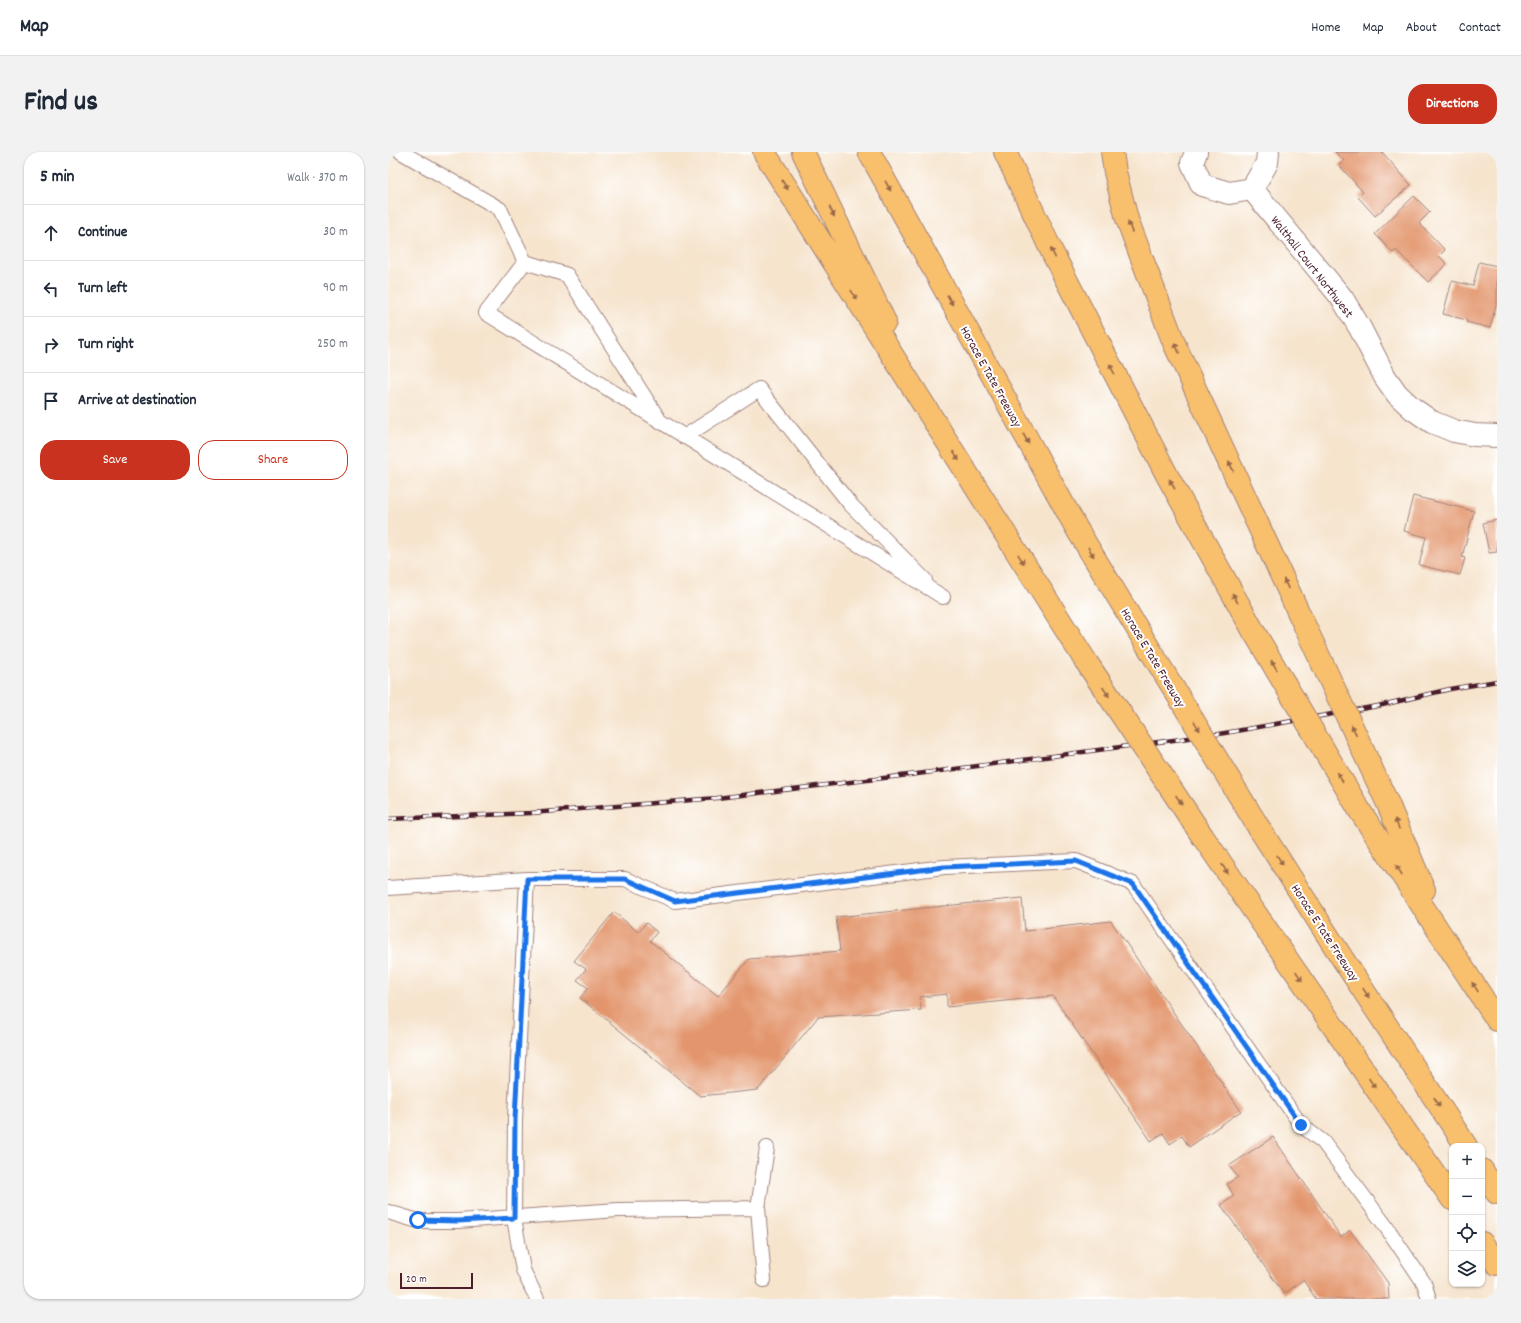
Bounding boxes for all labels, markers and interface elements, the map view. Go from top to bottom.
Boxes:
text: Map [20,14,49,41]
text: Home [1311,18,1340,38]
text: Map [1362,18,1384,38]
text: About [1406,18,1437,38]
text: Contact [1459,18,1501,38]
text: Find us [24,84,98,124]
button: Directions [1408,84,1497,124]
text: 5 min [40,166,74,190]
text: Walk · 370 m [287,169,348,188]
one-way arrow [781,179,789,190]
one-way arrow [884,180,891,192]
one-way arrow [829,207,835,218]
street label: Walthall Court Northwest [1265,212,1357,323]
one-way arrow [1126,221,1132,233]
icon: ahead [40,222,62,244]
text: Continue [78,222,127,244]
text: 30 m [323,223,348,242]
one-way arrow [1050,247,1056,259]
icon: left [40,278,62,300]
text: Turn left [78,278,127,300]
text: 90 m [323,279,348,298]
one-way arrow [850,290,858,300]
one-way arrow [947,294,954,306]
street label: Horace E Tate Freeway [954,323,1026,432]
icon: right [40,334,62,356]
text: Turn right [78,334,134,356]
text: 250 m [317,335,348,354]
one-way arrow [1174,343,1180,354]
one-way arrow [1109,363,1116,375]
icon: arrive [40,390,62,412]
text: Arrive at destination [78,390,196,412]
one-way arrow [1023,433,1030,444]
button: Save [40,440,190,480]
button: Share [198,440,348,480]
one-way arrow [952,451,960,461]
one-way arrow [1228,461,1234,472]
one-way arrow [1169,478,1176,490]
one-way arrow [1087,546,1094,558]
one-way arrow [1017,554,1025,564]
one-way arrow [1283,578,1289,590]
one-way arrow [1232,592,1238,604]
street label: Horace E Tate Freeway [1115,605,1189,712]
one-way arrow [1270,659,1277,671]
one-way arrow [1103,686,1110,698]
one-way arrow [1193,720,1200,732]
one-way arrow [1351,725,1357,736]
one-way arrow [1337,771,1344,783]
one-way arrow [1175,795,1183,805]
one-way arrow [1393,817,1399,829]
one-way arrow [1276,855,1284,866]
one-way arrow [1221,864,1229,874]
one-way arrow [1395,865,1403,875]
street label: Horace E Tate Freeway [1285,881,1363,986]
one-way arrow [1295,971,1303,981]
one-way arrow [1472,981,1479,993]
one-way arrow [1362,988,1369,999]
one-way arrow [1368,1078,1376,1089]
one-way arrow [1433,1097,1441,1107]
route end [1292,1116,1310,1134]
map controls [1449,1143,1485,1287]
button: + [1449,1143,1485,1179]
button: − [1449,1179,1485,1215]
route start [409,1211,427,1229]
button: locate [1449,1215,1485,1251]
button: layers [1449,1251,1485,1287]
scale bar [400,1271,473,1290]
text: 20 m [406,1272,427,1288]

